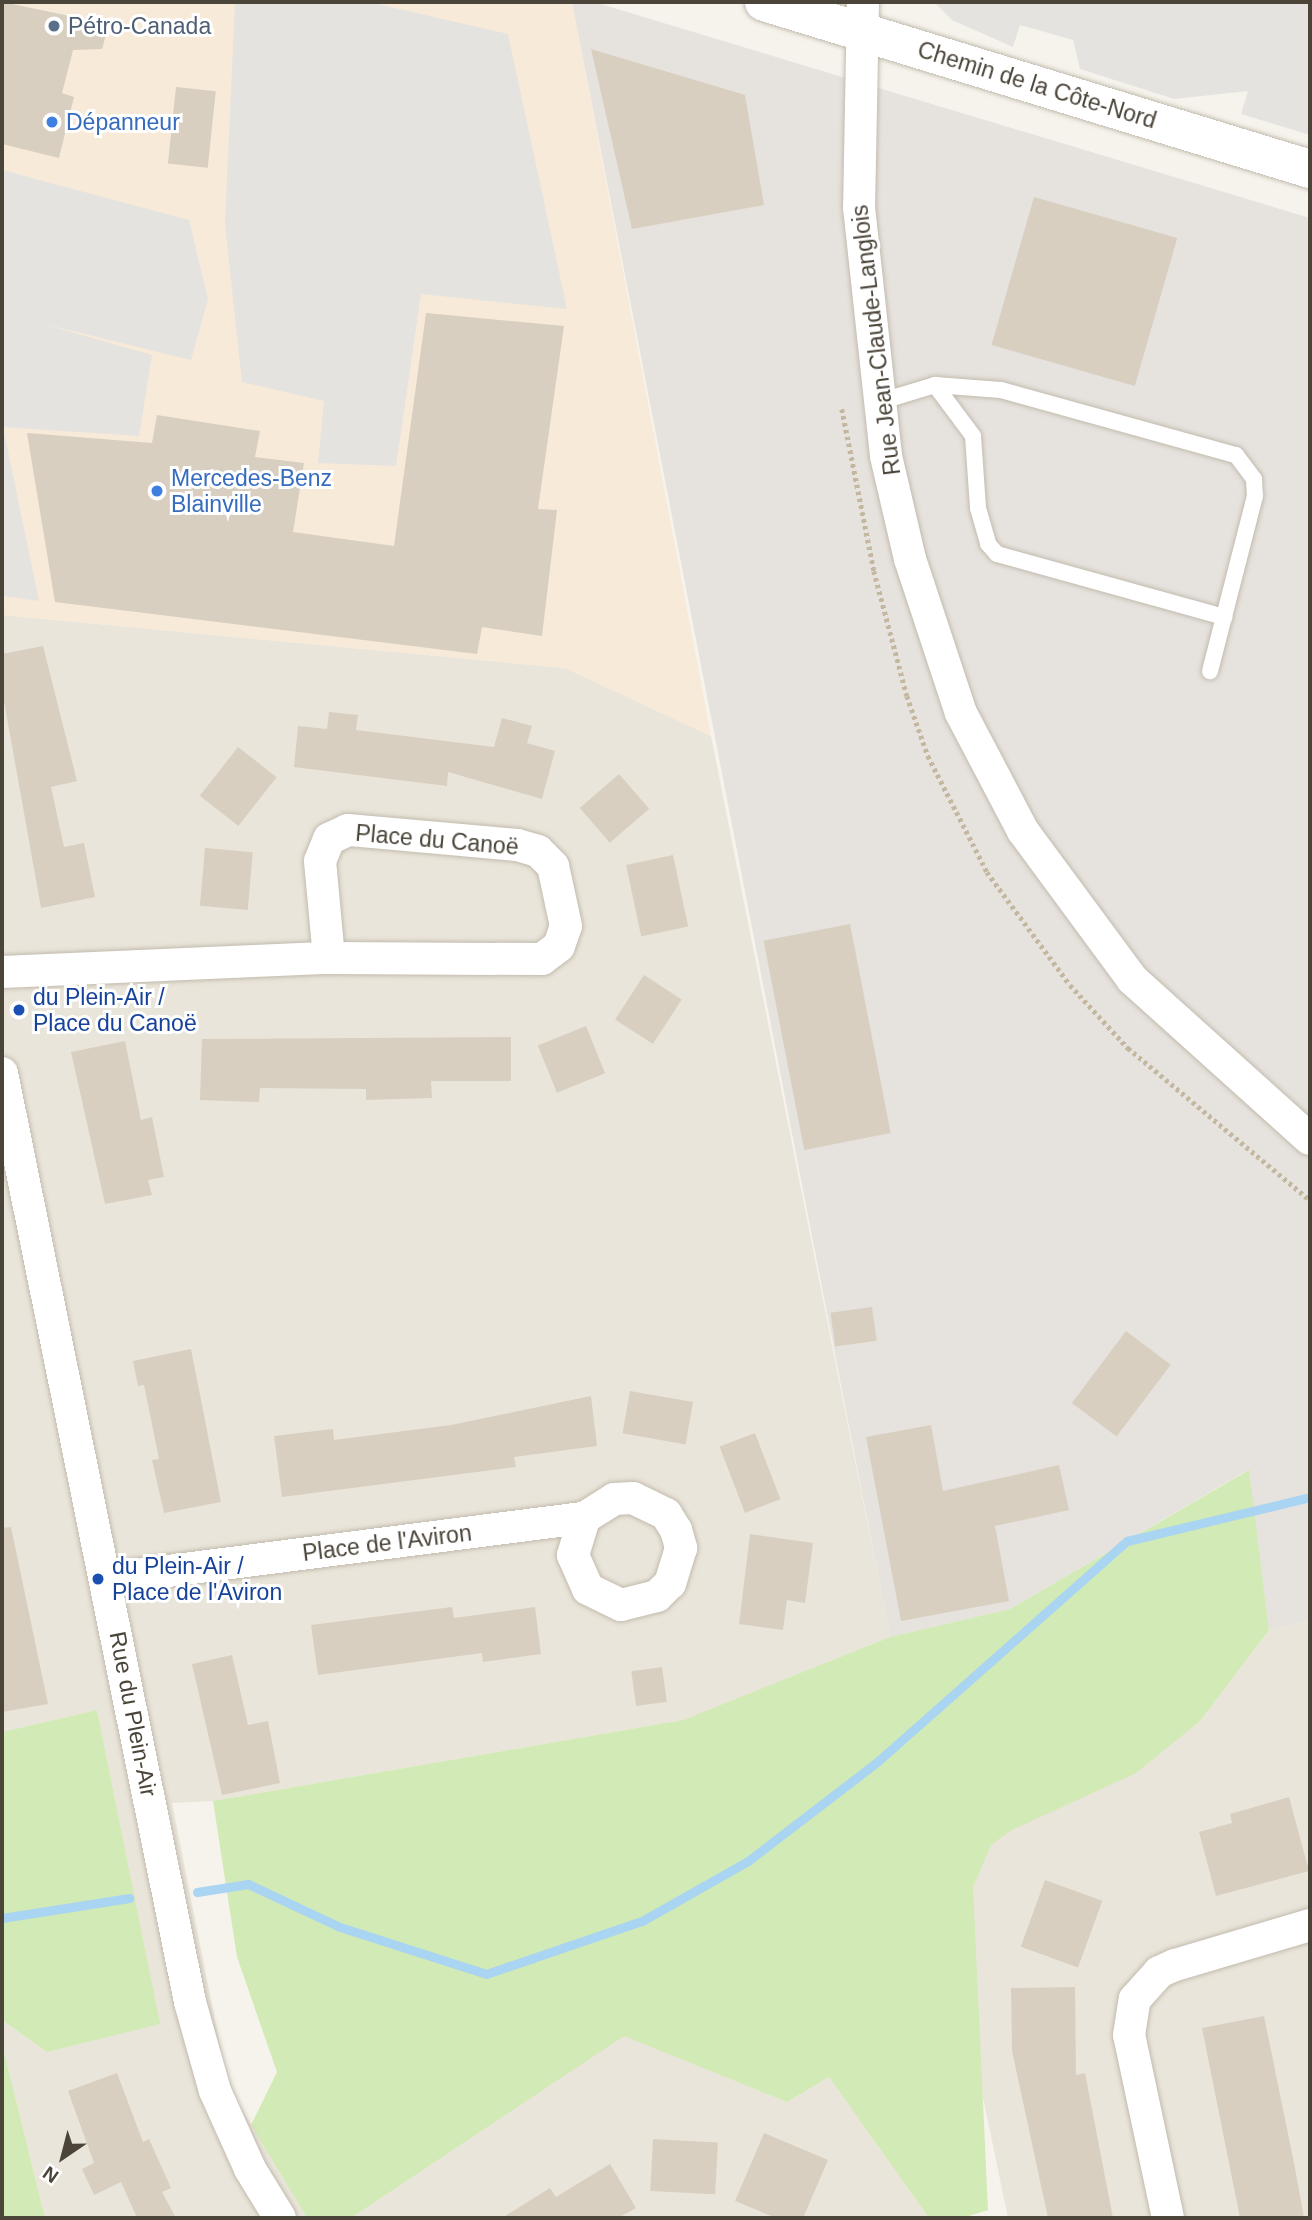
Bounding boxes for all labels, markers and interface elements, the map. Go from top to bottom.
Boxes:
place label: Pétro-Canada [68,12,211,40]
marker: Pétro-Canada [46,18,62,34]
street label: Chemin de la Côte-Nord [914,36,1160,134]
place label: Dépanneur [66,108,180,136]
marker: Dépanneur [44,114,60,130]
street label: Rue Jean-Claude-Langlois [846,203,906,477]
place label: Mercedes-Benz Blainville [171,464,332,518]
marker: Mercedes-Benz Blainville [149,483,165,499]
street label: Place du Canoë [354,819,520,861]
place label: du Plein-Air / Place du Canoë [33,983,197,1037]
marker: du Plein-Air / Place du Canoë [11,1002,27,1018]
street label: Place de l'Aviron [301,1519,473,1567]
place label: du Plein-Air / Place de l'Aviron [112,1552,282,1606]
marker: du Plein-Air / Place de l'Aviron [90,1571,106,1587]
street label: Rue du Plein-Air [103,1629,163,1799]
north arrow [28,2122,98,2192]
text: N [39,2162,62,2187]

